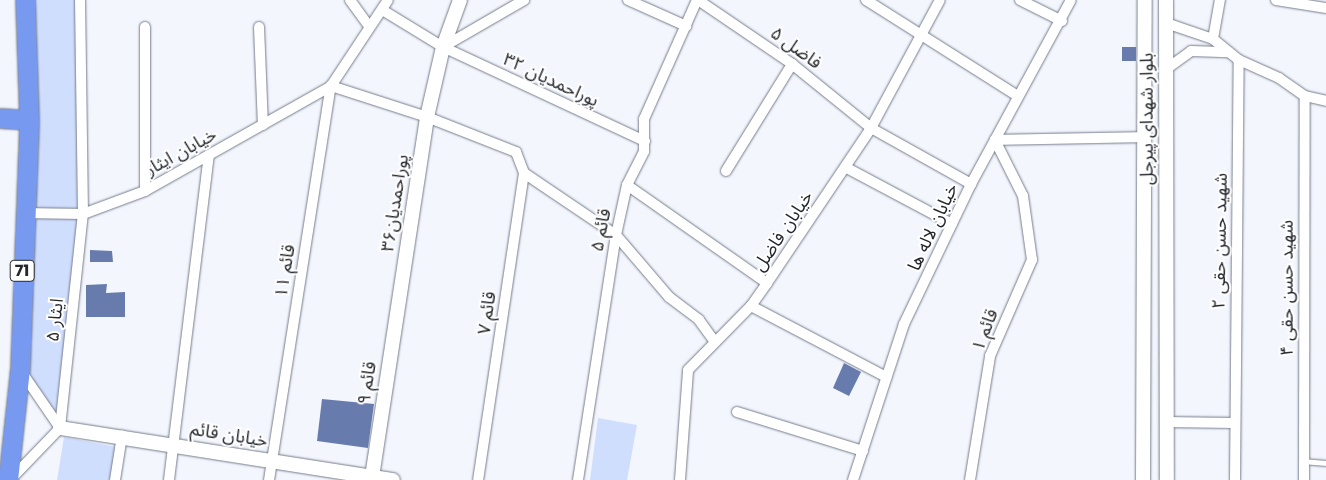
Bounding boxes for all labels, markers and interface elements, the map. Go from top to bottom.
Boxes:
street label: فاضل ۵ [766,22,826,74]
street label: پوراحمدیان ۳۲ [500,48,602,112]
street label: بلوار شهدای پیرجل [1136,53,1158,185]
street label: خیابان ایثار [142,124,220,180]
street label: پوراحمدیان۳۶ [377,153,413,253]
street label: شهید حسن حقی ۲ [1208,173,1232,309]
street label: خیابان لاله ها [903,180,963,274]
street label: خیابان فاضل [748,187,818,275]
street label: قائم ۵ [586,207,616,253]
street label: شهید حسن حقی ۴ [1276,220,1298,356]
street label: قائم ۱۱ [270,243,300,299]
road number: 71 [10,258,34,284]
street label: قائم ۷ [473,290,501,336]
street label: ایثار ۵ [42,297,68,343]
street label: قائم ۱ [967,306,1003,354]
street label: قائم ۹ [353,360,381,406]
street label: خیابان قائم [189,418,269,452]

